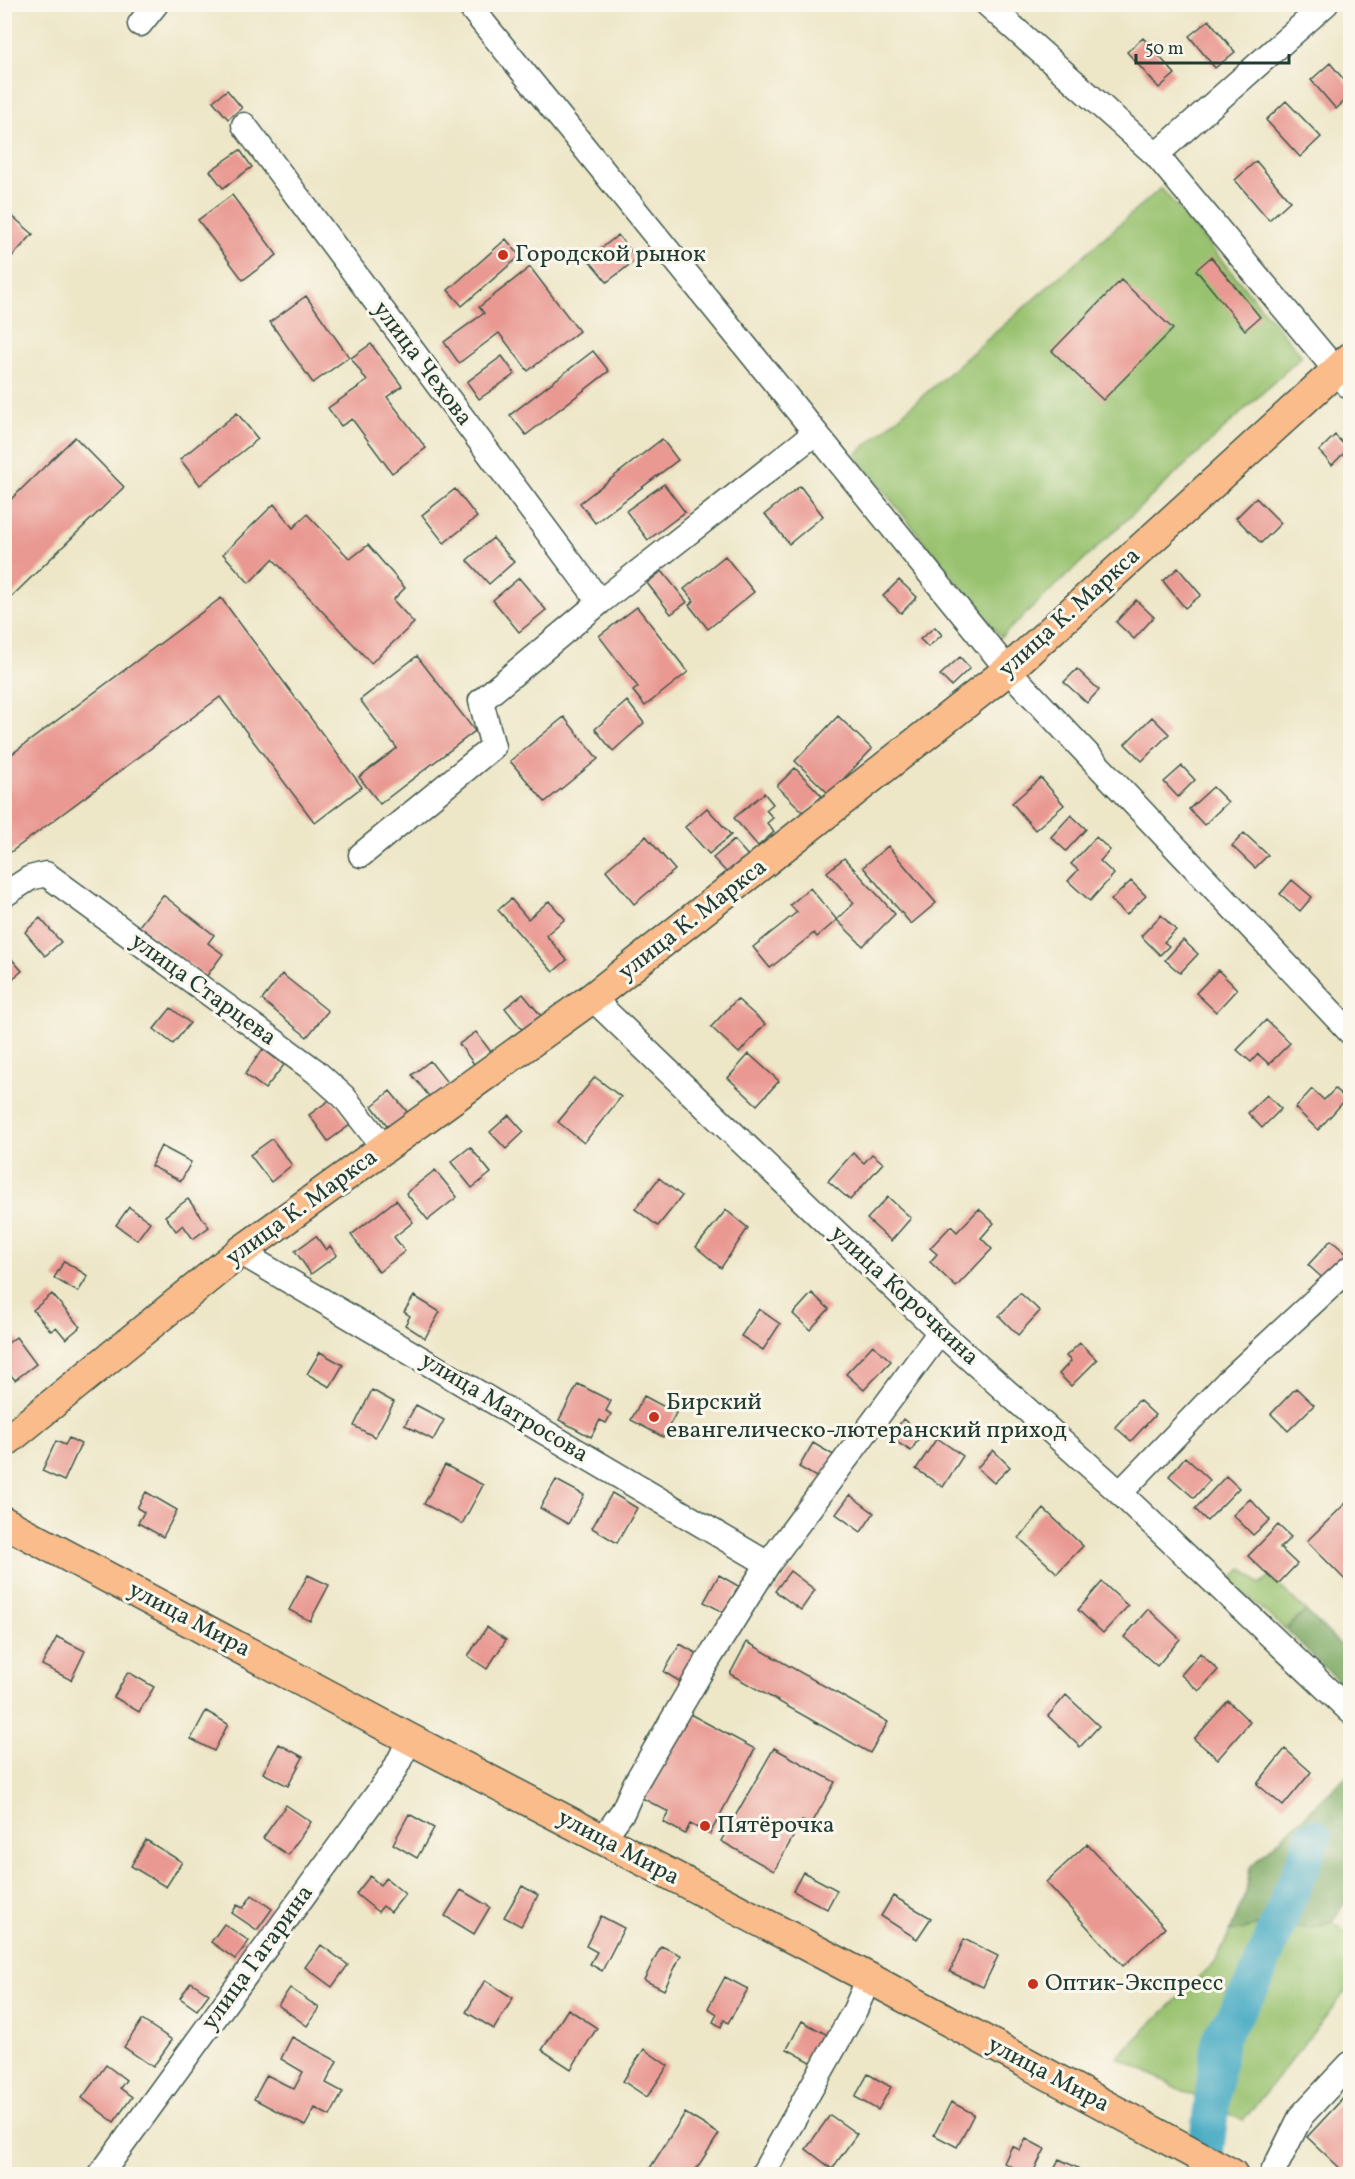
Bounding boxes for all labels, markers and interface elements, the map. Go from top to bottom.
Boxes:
scale bar [1136,27,1289,65]
text: 50 m [1145,37,1184,62]
place label: Городской рынок [515,238,706,272]
marker: Городской рынок [496,248,510,262]
street label: улица Чехова [364,294,480,434]
street label: улица К. Маркса [991,540,1149,686]
street label: улица К. Маркса [611,851,775,989]
street label: улица Старцева [123,925,283,1055]
street label: улица К. Маркса [219,1141,385,1275]
street label: улица Корочкина [822,1218,986,1374]
street label: улица Матросова [413,1344,595,1472]
place label: Бирский евангелическо-лютеранский приход [666,1386,1067,1448]
marker: Бирский евангелическо-лютеранский приход [647,1410,661,1424]
street label: улица Мира [122,1573,256,1667]
street label: улица Мира [551,1801,685,1895]
place label: Пятёрочка [717,1809,835,1843]
marker: Пятёрочка [698,1819,712,1833]
street label: улица Гагарина [194,1878,322,2038]
place label: Оптик-Экспресс [1045,1967,1223,2001]
marker: Оптик-Экспресс [1026,1977,1040,1991]
street label: улица Мира [981,2028,1115,2122]

